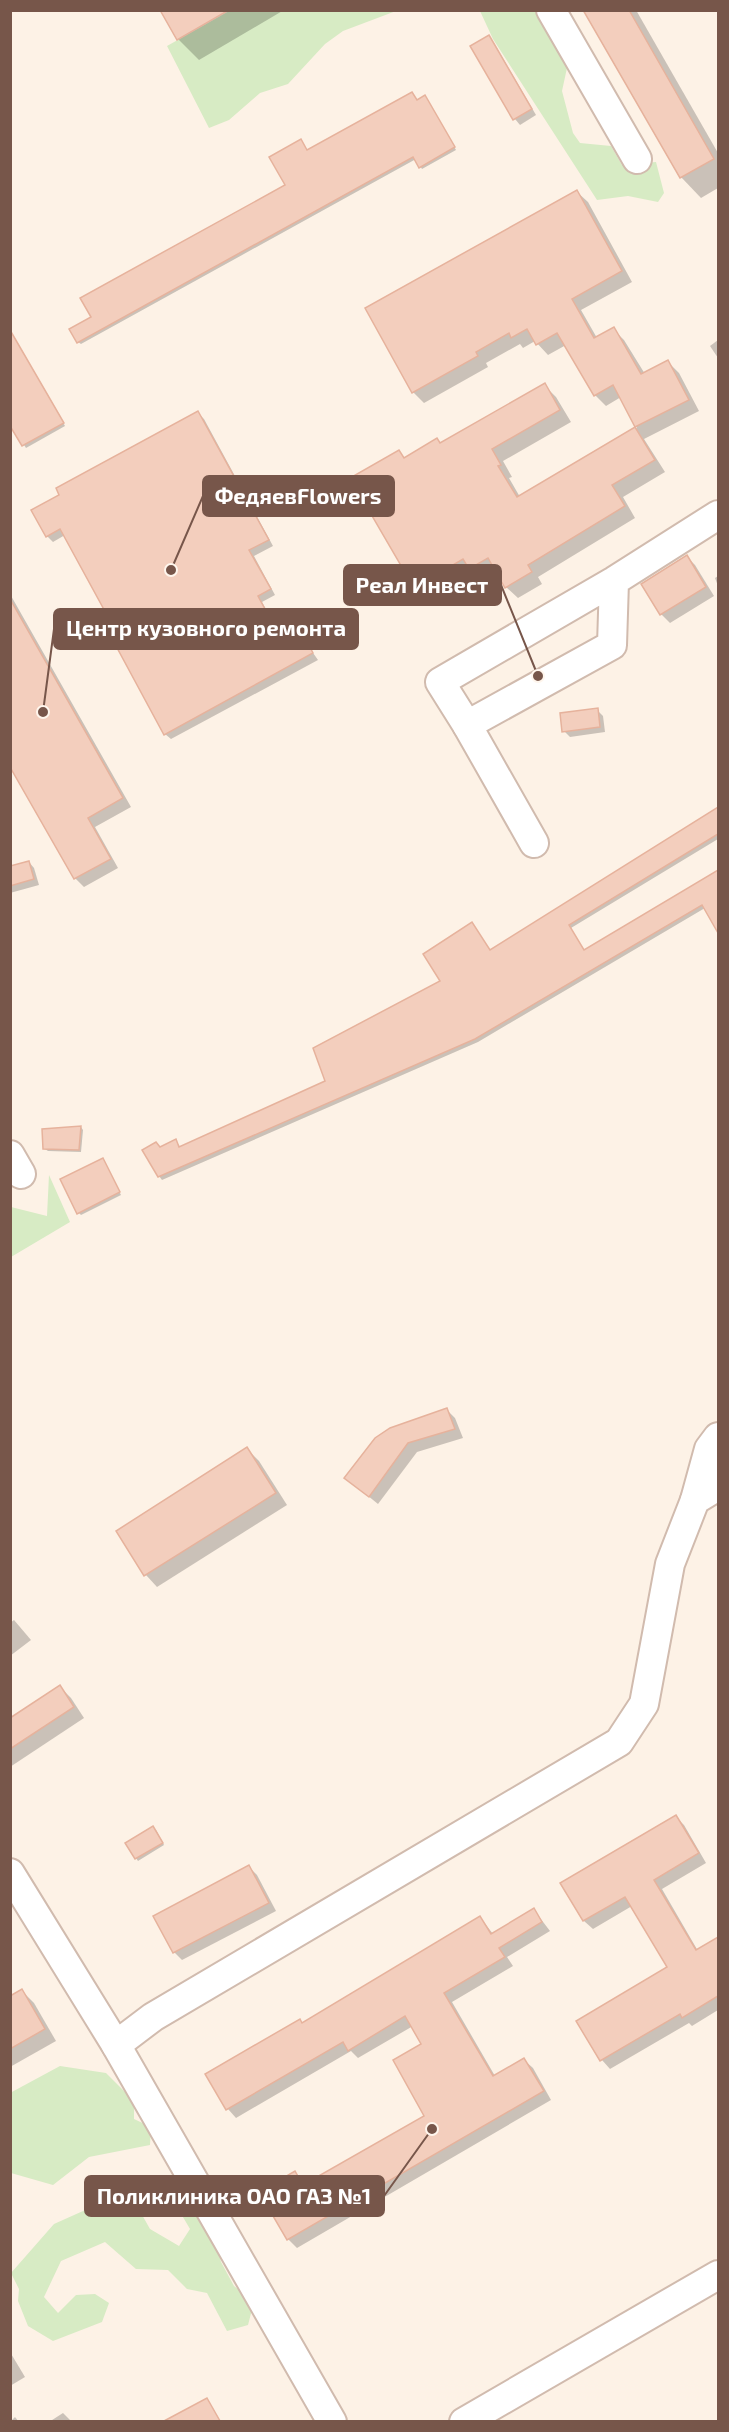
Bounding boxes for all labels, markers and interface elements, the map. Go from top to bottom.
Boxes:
callout: ФедяевFlowers [203,476,394,516]
text: ФедяевFlowers [215,482,381,508]
callout: Реал Инвест [344,565,501,605]
text: Реал Инвест [356,571,488,597]
callout: Центр кузовного ремонта [54,609,358,649]
text: Центр кузовного ремонта [66,614,346,640]
callout: Поликлиника ОАО ГАЗ №1 [85,2176,384,2216]
text: Поликлиника ОАО ГАЗ №1 [97,2182,371,2208]

